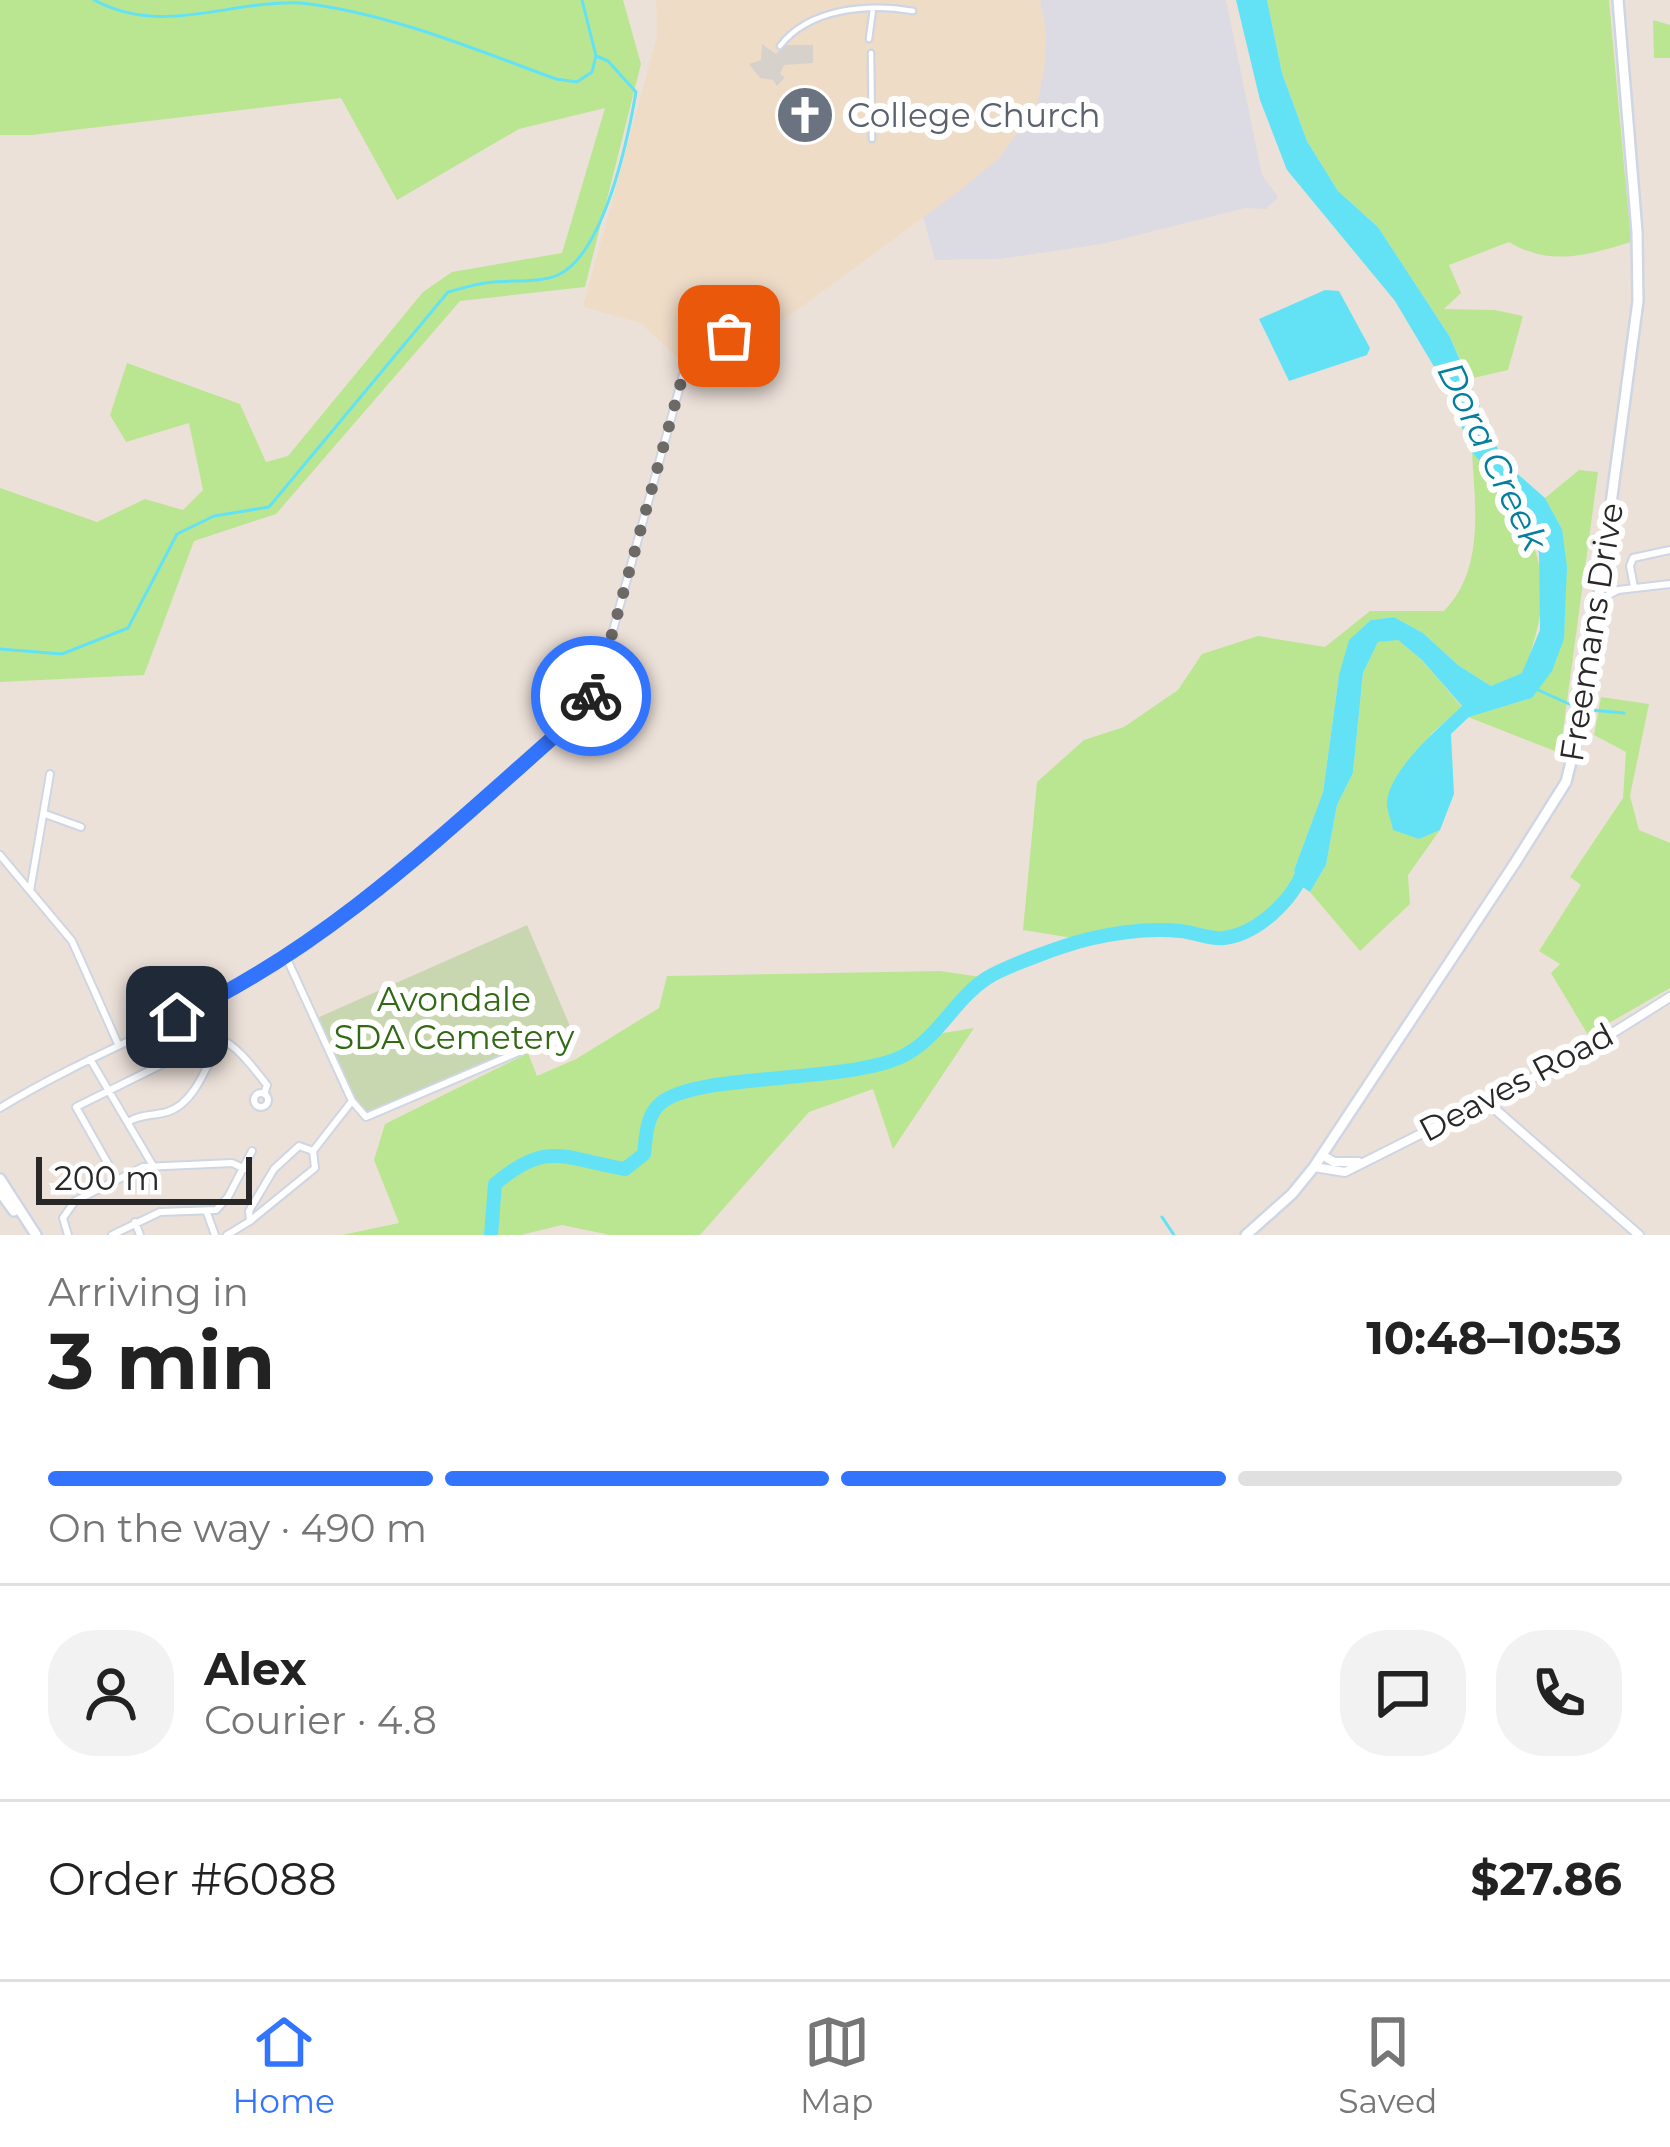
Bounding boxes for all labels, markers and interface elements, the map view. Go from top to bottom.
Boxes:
church icon: College Church [774,84,836,146]
place label: College Church [847,95,1101,135]
pin [678,285,780,387]
icon: bag [696,303,762,369]
water label: Dora Creek [1428,354,1558,559]
street label: Freemans Drive [1551,500,1631,764]
courier [531,636,651,756]
icon: bike [558,663,624,729]
pin [126,966,228,1068]
park label: Avondale SDA Cemetery [334,979,574,1057]
icon: home [144,984,210,1050]
street label: Deaves Road [1412,1014,1620,1150]
scale bar [36,1151,252,1204]
text: 200 m [54,1158,160,1198]
text: Arriving in [48,1268,249,1316]
text: 10:48–10:53 [1366,1310,1622,1365]
text: 3 min [48,1313,275,1409]
text: On the way · 490 m [48,1504,427,1552]
button: person [48,1630,174,1756]
button: chat [1340,1630,1466,1756]
button: phone [1496,1630,1622,1756]
text: Alex [204,1641,307,1696]
text: Courier · 4.8 [204,1696,437,1744]
text: Order #6088 [48,1851,337,1906]
text: $27.86 [1470,1851,1622,1906]
tab: Home [233,2009,335,2121]
tab: Map [800,2009,873,2121]
tab: Saved [1338,2009,1437,2121]

